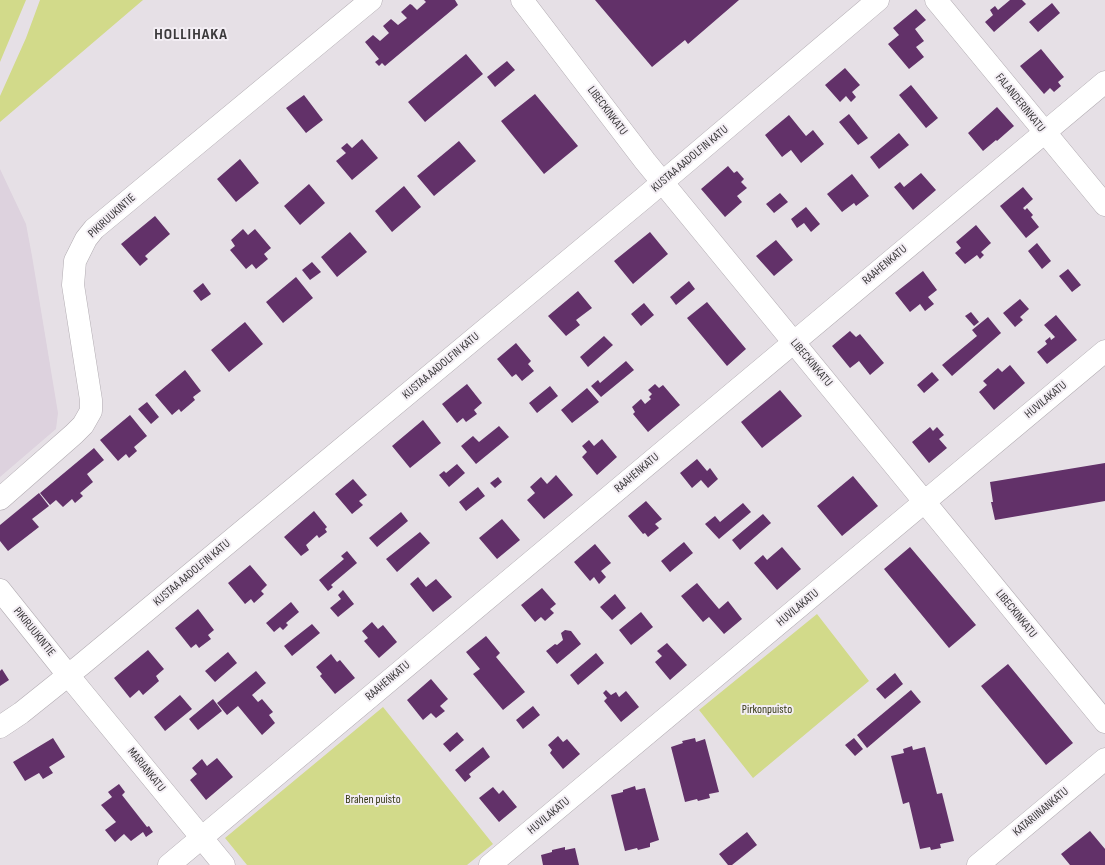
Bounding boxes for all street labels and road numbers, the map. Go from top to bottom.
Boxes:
street label: FALANDERINKATU [992,71,1048,135]
street label: LIBECKINKATU [584,84,630,138]
street label: KUSTAA AADOLFIN KATU [649,123,731,195]
street label: PIKIRUUKINTIE [85,191,139,241]
street label: RAAHENKATU [860,242,910,288]
street label: KUSTAA AADOLFIN KATU [400,330,482,402]
street label: LIBECKINKATU [787,336,835,390]
street label: HUVILAKATU [1022,378,1070,422]
street label: RAAHENKATU [612,450,662,496]
street label: KUSTAA AADOLFIN KATU [151,537,233,609]
street label: HUVILAKATU [774,586,822,630]
street label: LIBECKINKATU [992,587,1040,641]
street label: PIKIRUUKINTIE [10,605,58,659]
street label: RAAHENKATU [363,658,413,704]
street label: MARIANKATU [124,745,168,795]
street label: KATARIINANKATU [1010,785,1072,839]
street label: HUVILAKATU [525,794,573,838]

